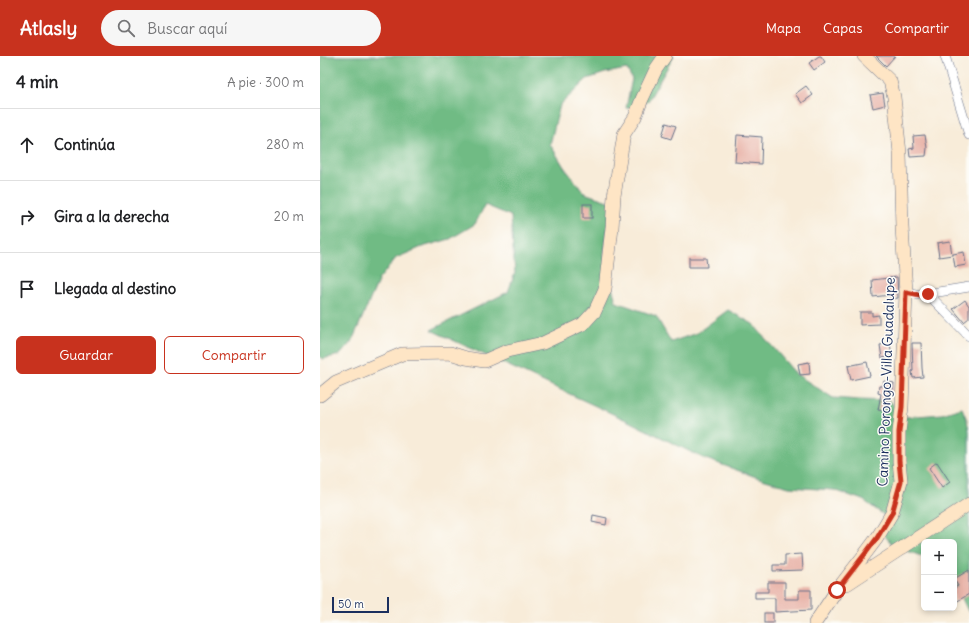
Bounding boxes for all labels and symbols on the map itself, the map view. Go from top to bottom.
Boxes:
street label: Camino Porongo-Villa Guadalupe [873,277,899,487]
route end [919,285,937,303]
route start [828,581,846,599]
scale bar [332,595,389,614]

